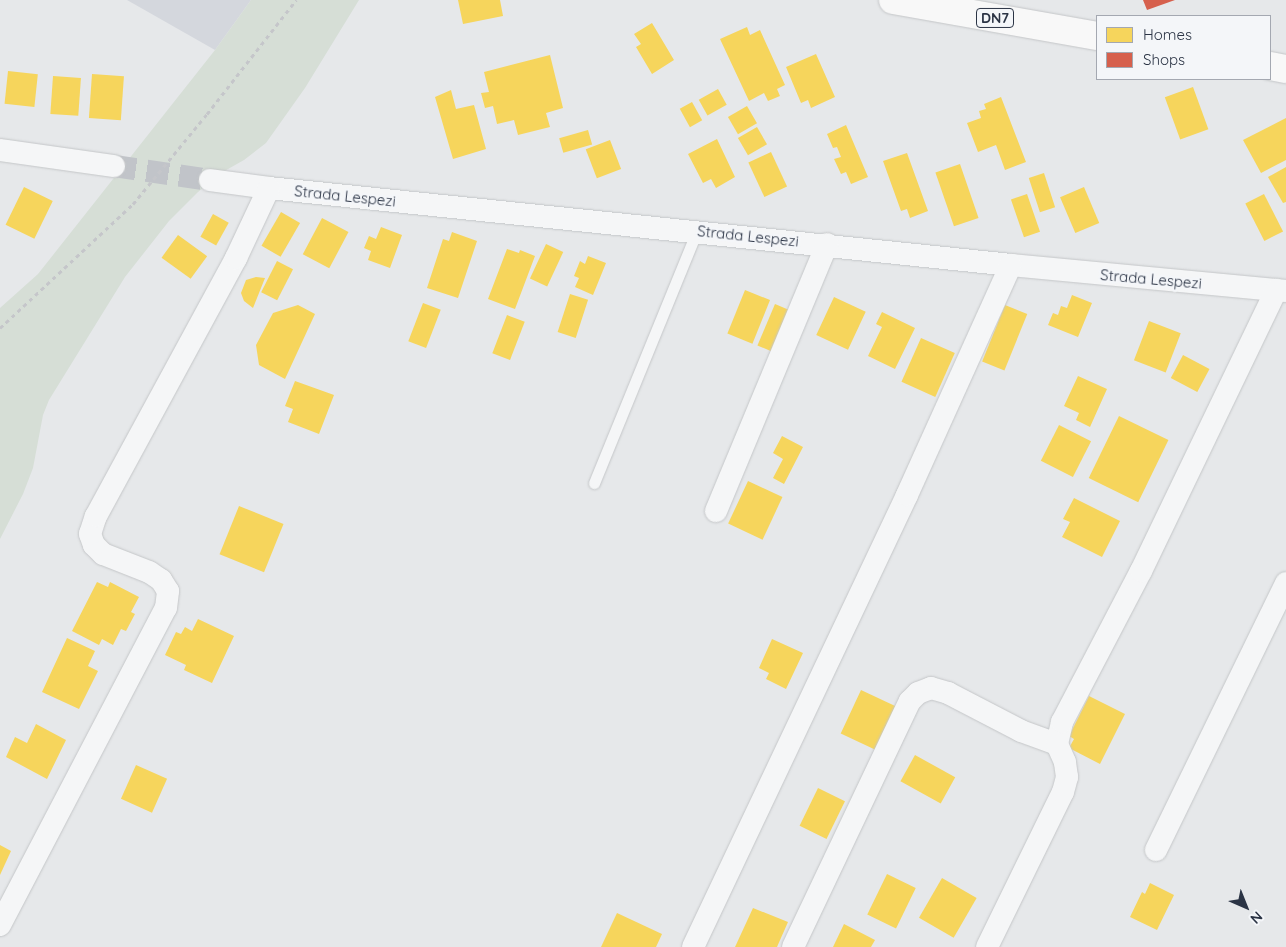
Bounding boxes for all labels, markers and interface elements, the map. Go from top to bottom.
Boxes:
road number: DN7 [975,7,1015,30]
legend [1096,15,1271,80]
text: Homes [1143,25,1192,44]
text: Shops [1143,50,1185,69]
street label: Strada Lespezi [293,182,397,210]
street label: Strada Lespezi [696,222,800,250]
street label: Strada Lespezi [1099,266,1203,292]
north arrow [1221,882,1271,932]
text: N [1246,908,1266,928]

